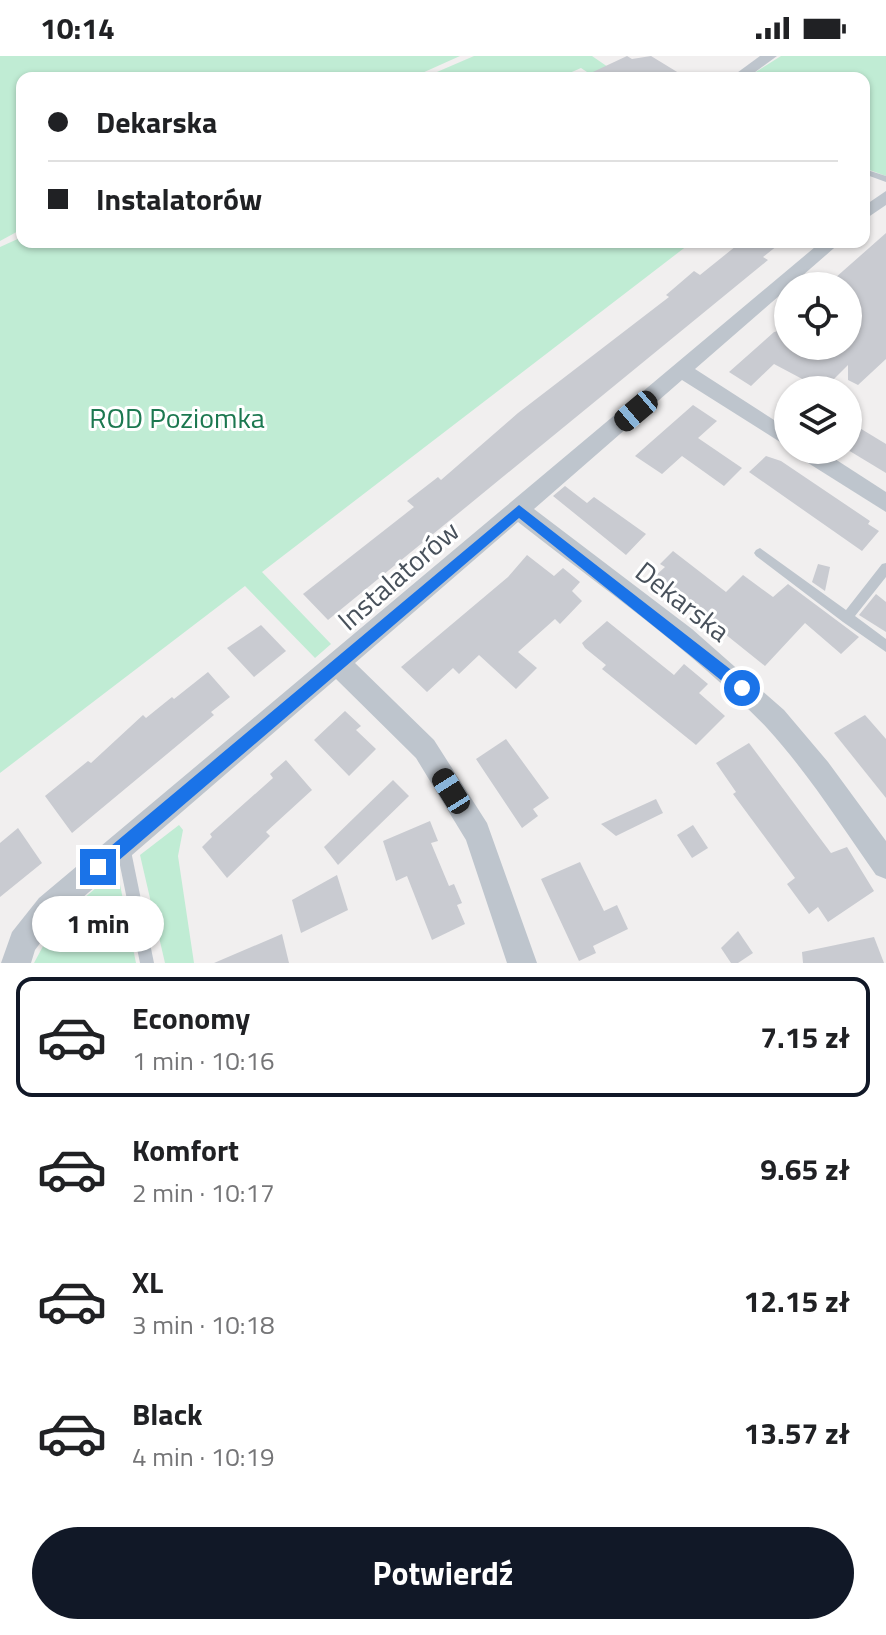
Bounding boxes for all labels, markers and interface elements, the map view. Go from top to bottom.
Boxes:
text: 10:14 [40,5,115,51]
text: Dekarska [96,99,217,145]
text: Instalatorów [96,176,262,222]
map controls [774,272,862,464]
button: locate [774,272,862,360]
button: layers [774,376,862,464]
car [610,386,662,436]
park label: ROD Poziomka [89,396,265,439]
street label: Instalatorów [328,510,468,640]
street label: Dekarska [627,550,739,652]
route start [724,670,760,706]
car [428,764,474,818]
route end [80,849,116,885]
callout: 1 min [32,895,164,951]
text: 1 min [66,904,130,943]
text: Economy [132,995,250,1041]
icon: car [36,1001,108,1073]
text: 7.15 zł [760,1014,850,1060]
text: 1 min · 10:16 [132,1041,275,1080]
text: Komfort [132,1127,239,1173]
icon: car [36,1133,108,1205]
text: 9.65 zł [760,1146,850,1192]
text: 2 min · 10:17 [132,1173,275,1212]
text: XL [132,1259,163,1305]
icon: car [36,1265,108,1337]
text: 12.15 zł [743,1278,850,1324]
text: 3 min · 10:18 [132,1305,275,1344]
text: Black [132,1391,203,1437]
icon: car [36,1397,108,1469]
text: 13.57 zł [743,1410,850,1456]
text: 4 min · 10:19 [132,1437,275,1476]
button: Potwierdź [32,1527,854,1619]

